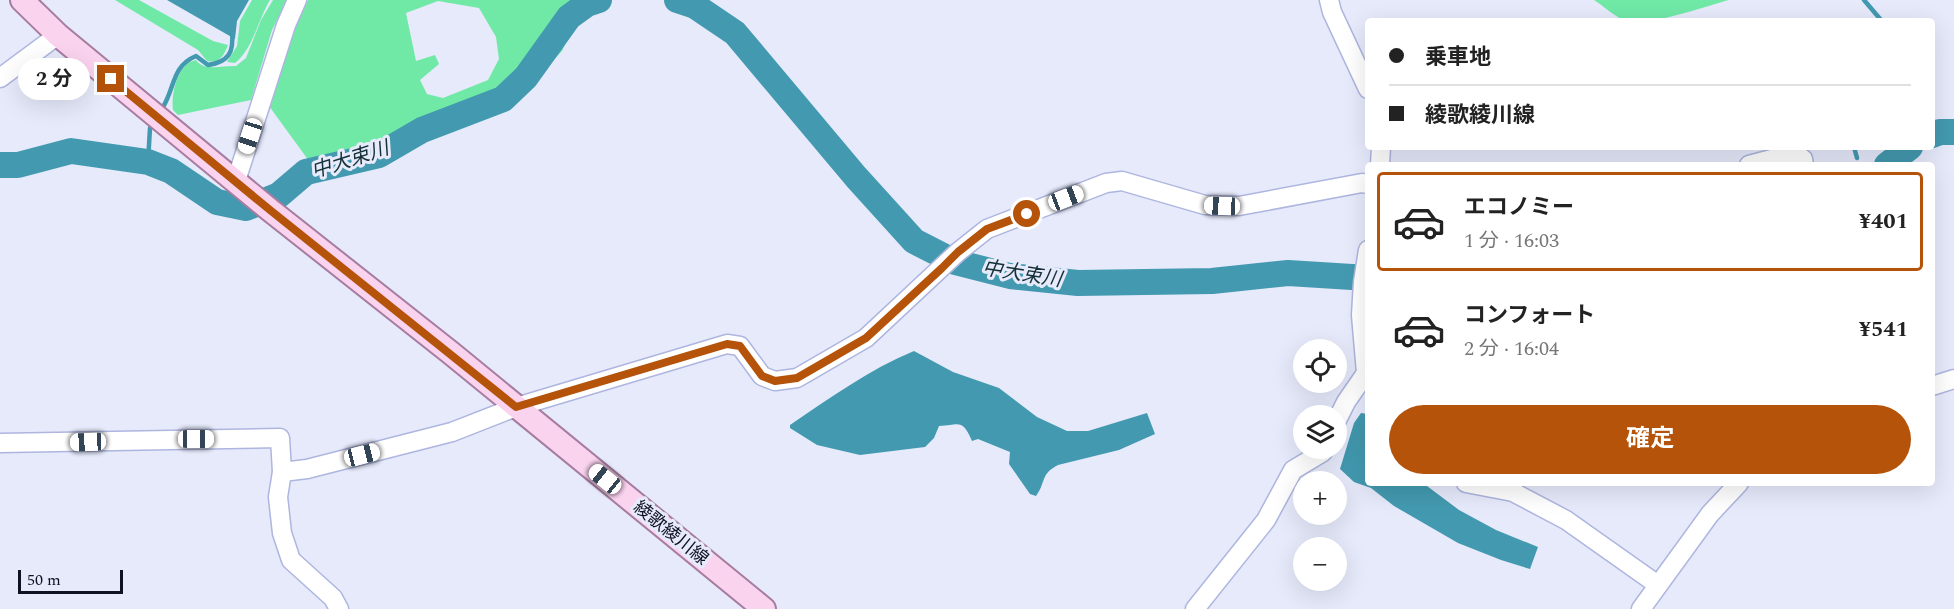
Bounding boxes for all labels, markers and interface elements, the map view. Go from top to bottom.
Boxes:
text: 乗車地 [1425,41,1491,74]
callout: 2 分 [18,58,90,100]
text: 2 分 [36,64,72,94]
route end [97,65,124,92]
text: 綾歌綾川線 [1425,99,1535,132]
car [236,116,264,156]
water label: 中大束川 [307,133,395,187]
car [1046,183,1086,213]
text: エコノミー [1464,191,1574,224]
icon: car [1392,195,1446,249]
car [1204,196,1240,216]
route start [1013,200,1040,227]
text: ¥401 [1859,205,1908,238]
text: 1 分 · 16:03 [1464,226,1559,256]
water label: 中大束川 [980,253,1066,295]
text: コンフォート [1464,299,1595,332]
icon: car [1392,303,1446,357]
text: ¥541 [1859,313,1908,346]
text: 2 分 · 16:04 [1464,334,1559,364]
map controls [1293,339,1347,591]
button: locate [1293,339,1347,393]
button: layers [1293,405,1347,459]
button: 確定 [1389,405,1911,474]
car [178,430,214,448]
car [70,432,106,452]
car [342,442,382,468]
car [585,461,625,497]
button: + [1293,471,1347,525]
street label: 綾歌綾川線 [628,494,714,572]
button: − [1293,537,1347,591]
scale bar [18,567,123,594]
text: 50 m [27,568,61,592]

